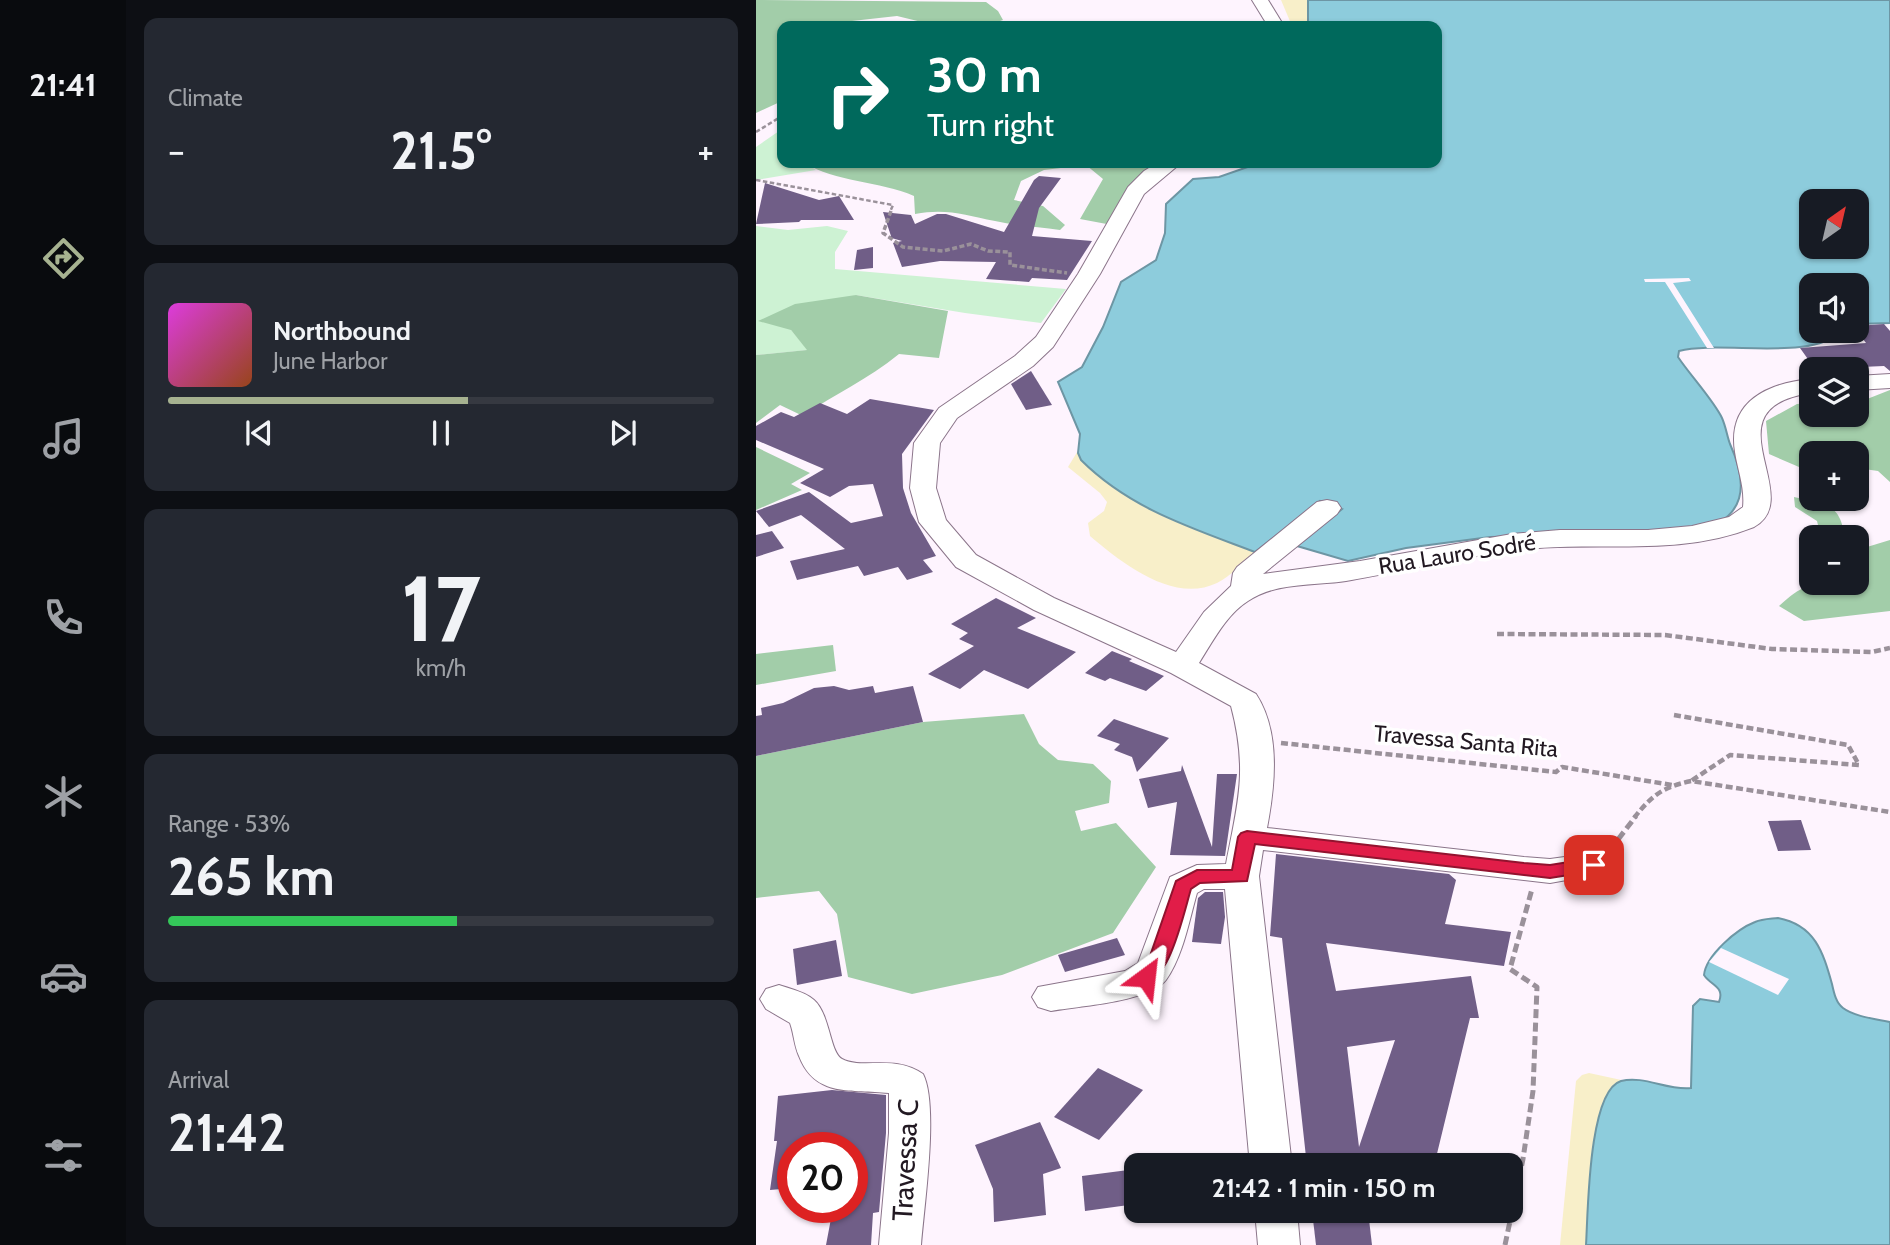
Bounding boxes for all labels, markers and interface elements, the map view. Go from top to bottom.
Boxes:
text: 30 m [927,45,1042,104]
icon: right [812,49,903,140]
text: 21:41 [29,65,97,104]
text: Climate [168,84,243,112]
text: Turn right [927,105,1054,144]
text: 21.5° [390,119,492,182]
text: − [168,127,185,174]
text: + [697,127,714,174]
north arrow [1799,189,1869,259]
map controls [1799,189,1869,595]
icon: directions [39,234,88,283]
button: sound [1799,273,1869,343]
text: Northbound [273,315,411,347]
text: June Harbor [273,347,387,375]
button: layers [1799,357,1869,427]
icon: music [39,414,88,463]
icon: previous [240,414,278,452]
icon: pause [422,414,460,452]
icon: next [604,414,642,452]
button: + [1799,441,1869,511]
button: − [1799,525,1869,595]
street label: Rua Lauro Sodré [1376,528,1538,580]
text: 17 [401,553,481,664]
icon: phone [39,593,88,642]
text: km/h [416,654,466,682]
street label: Travessa Santa Rita [1373,719,1559,763]
icon: climate [39,772,88,821]
text: Range · 53% [168,810,290,838]
pin [1564,835,1624,895]
text: 265 km [168,845,335,908]
icon: arrive [1575,846,1613,884]
position arrow [1109,940,1183,1014]
icon: car [39,952,88,1001]
text: Arrival [168,1066,229,1094]
street label: Travessa C [885,1098,925,1222]
text: 21:42 [168,1101,286,1164]
icon: filters [39,1131,88,1180]
speed limit sign: 20 [777,1132,868,1223]
text: 21:42 · 1 min · 150 m [1212,1172,1435,1204]

